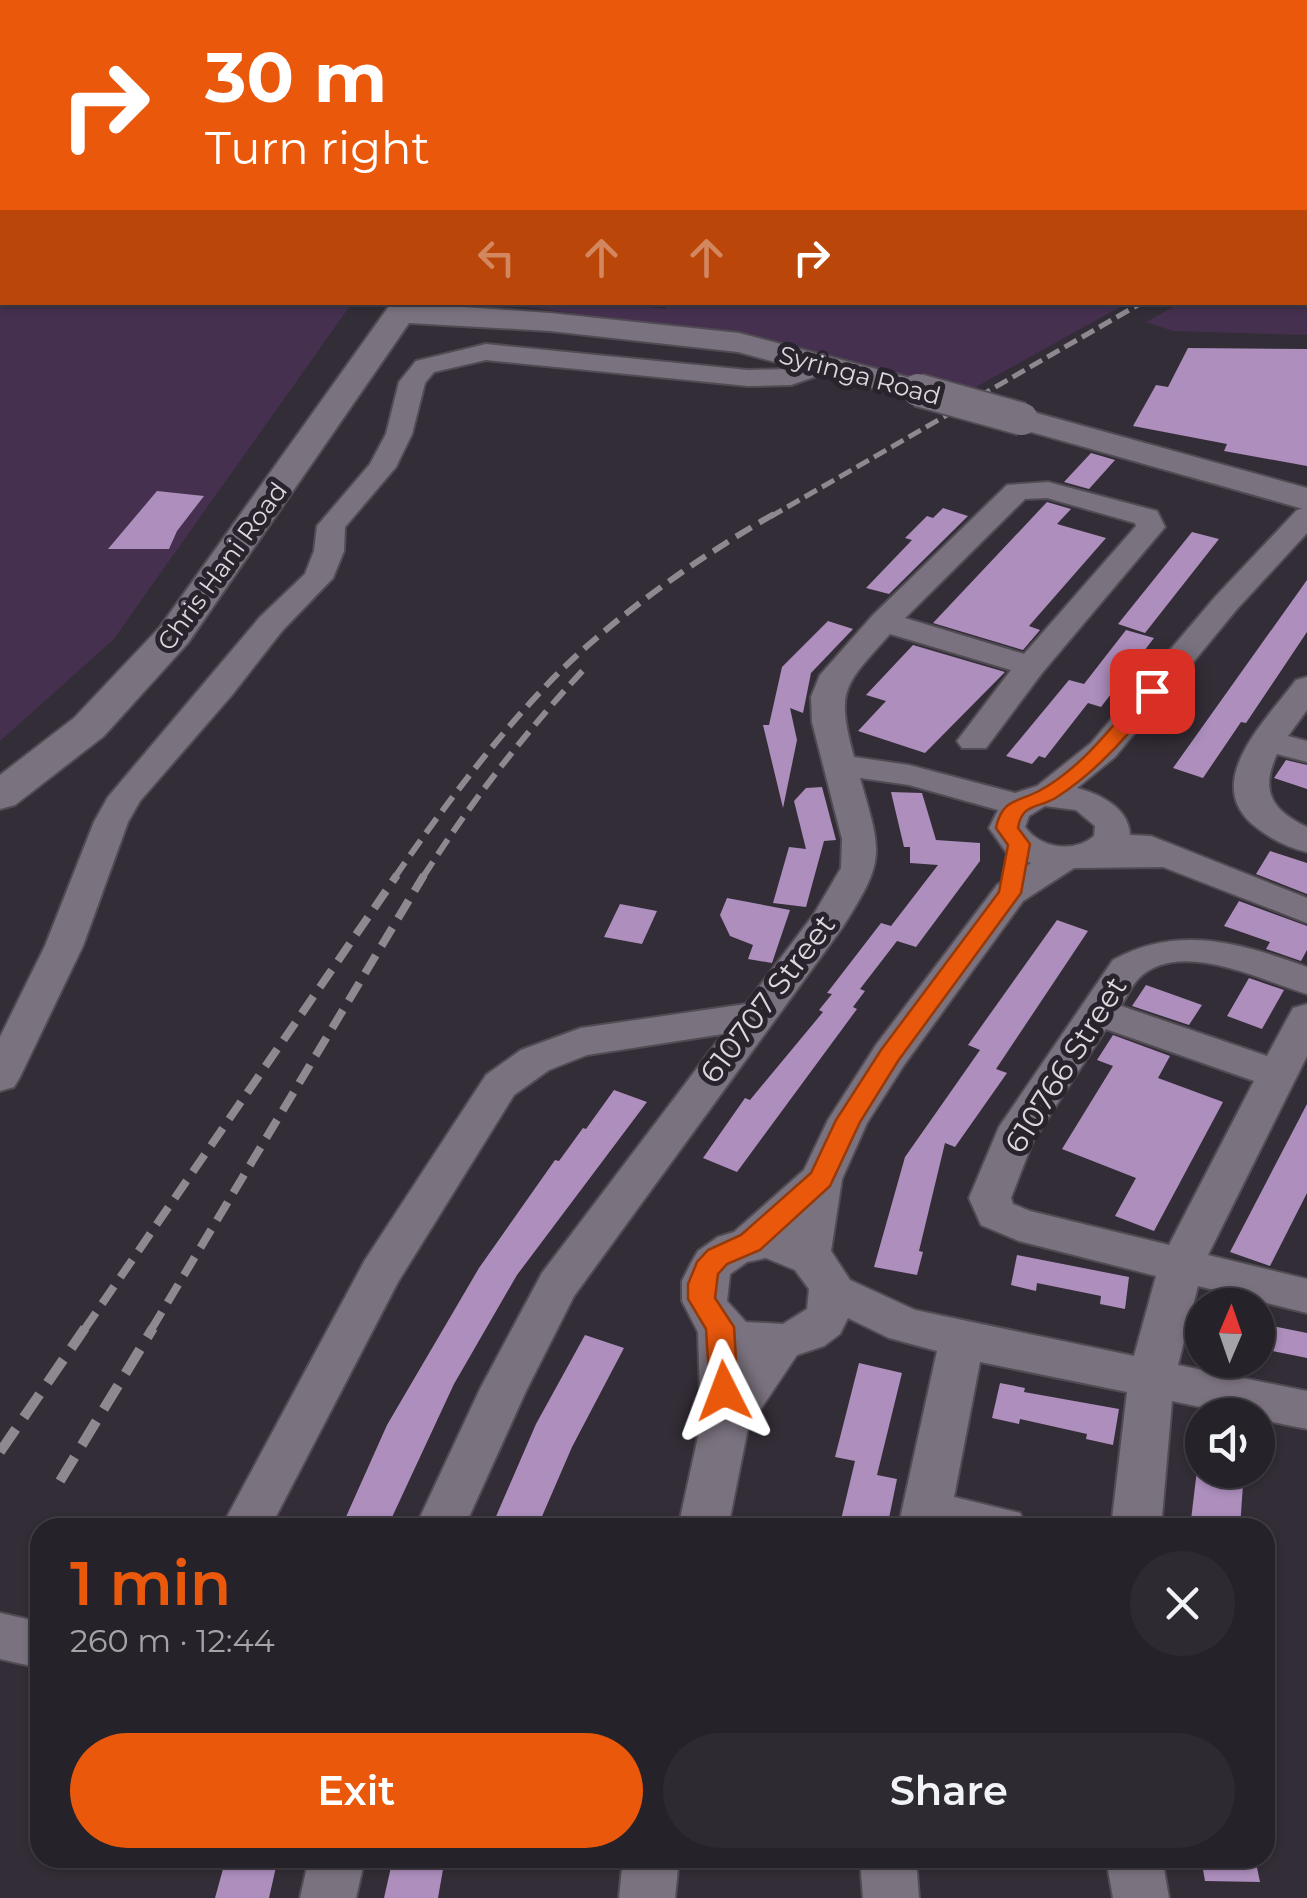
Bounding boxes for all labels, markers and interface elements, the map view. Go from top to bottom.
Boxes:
text: 30 m [205,34,387,120]
icon: right [40,40,170,170]
text: Turn right [205,120,430,175]
icon: left [469,230,524,285]
icon: ahead [574,230,629,285]
icon: ahead [679,230,734,285]
icon: right [784,230,839,285]
street label: Syringa Road [776,339,944,411]
street label: Chris Hani Road [151,476,293,656]
pin [1110,649,1195,734]
icon: arrive [1125,664,1180,719]
street label: 610707 Street [692,907,843,1090]
street label: 610766 Street [997,970,1134,1160]
north arrow [1185,1288,1275,1378]
map controls [1185,1288,1275,1488]
position arrow [672,1339,776,1443]
button: sound [1185,1398,1275,1488]
text: 1 min [70,1547,231,1620]
button: close [1130,1551,1235,1656]
text: 260 m · 12:44 [70,1621,275,1660]
button: Exit [70,1733,643,1848]
button: Share [663,1733,1235,1848]

